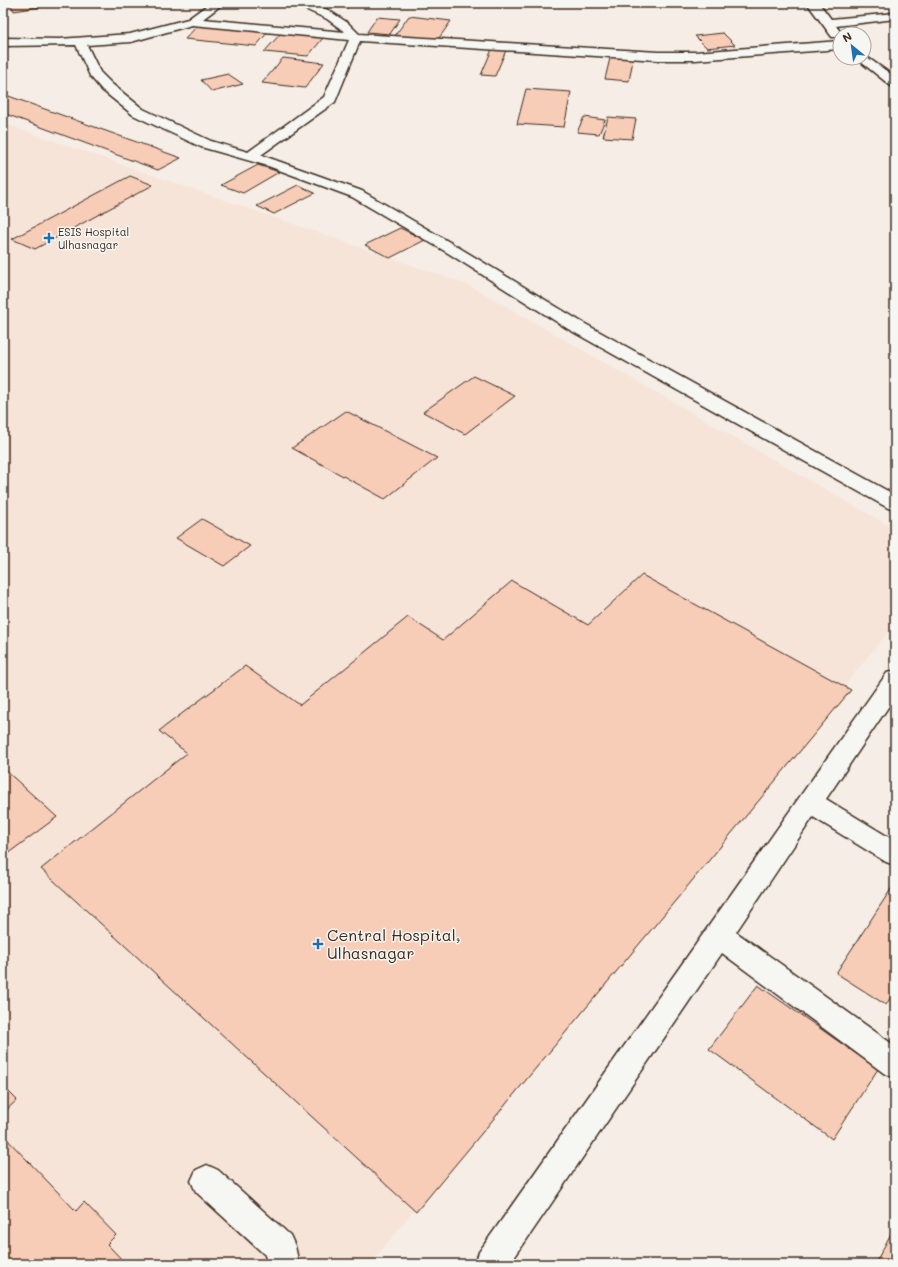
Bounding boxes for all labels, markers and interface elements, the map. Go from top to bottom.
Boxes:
north arrow [832,26,872,66]
text: N [840,28,854,45]
place label: ESIS Hospital Ulhasnagar [58,224,129,252]
marker: ESIS Hospital Ulhasnagar [43,232,55,244]
place label: Central Hospital, Ulhasnagar [327,924,461,963]
marker: Central Hospital, Ulhasnagar [312,938,324,950]

